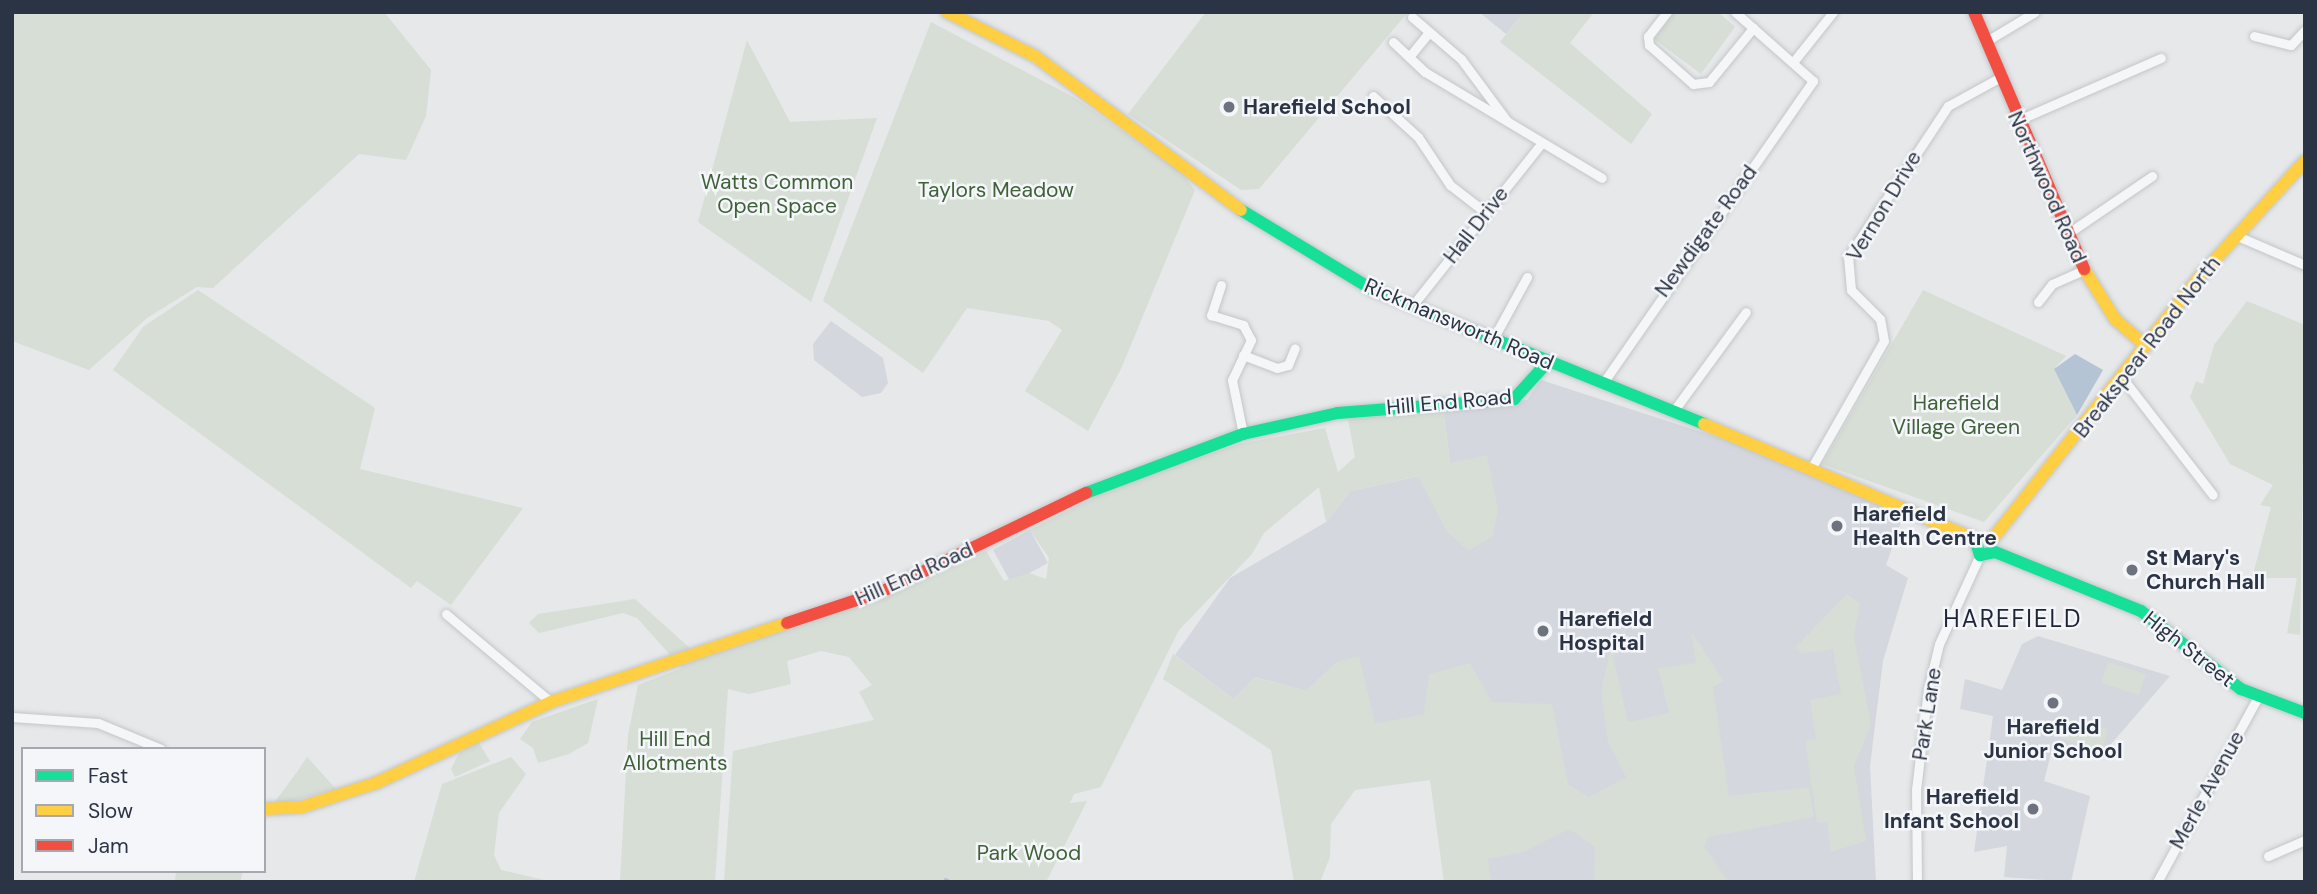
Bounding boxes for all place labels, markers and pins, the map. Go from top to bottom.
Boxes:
place label: Harefield School [1243,94,1411,120]
marker: Harefield School [1221,99,1237,115]
place label: Harefield Health Centre [1853,501,1997,551]
marker: Harefield Health Centre [1827,516,1847,536]
place label: St Mary's Church Hall [2146,545,2265,595]
marker: St Mary's Church Hall [2124,562,2140,578]
place label: Harefield Hospital [1559,606,1652,656]
marker: Harefield Hospital [1533,621,1553,641]
marker: Harefield Junior School [2045,695,2061,711]
place label: Harefield Junior School [1984,714,2122,764]
place label: Harefield Infant School [1884,784,2019,834]
marker: Harefield Infant School [2025,801,2041,817]

